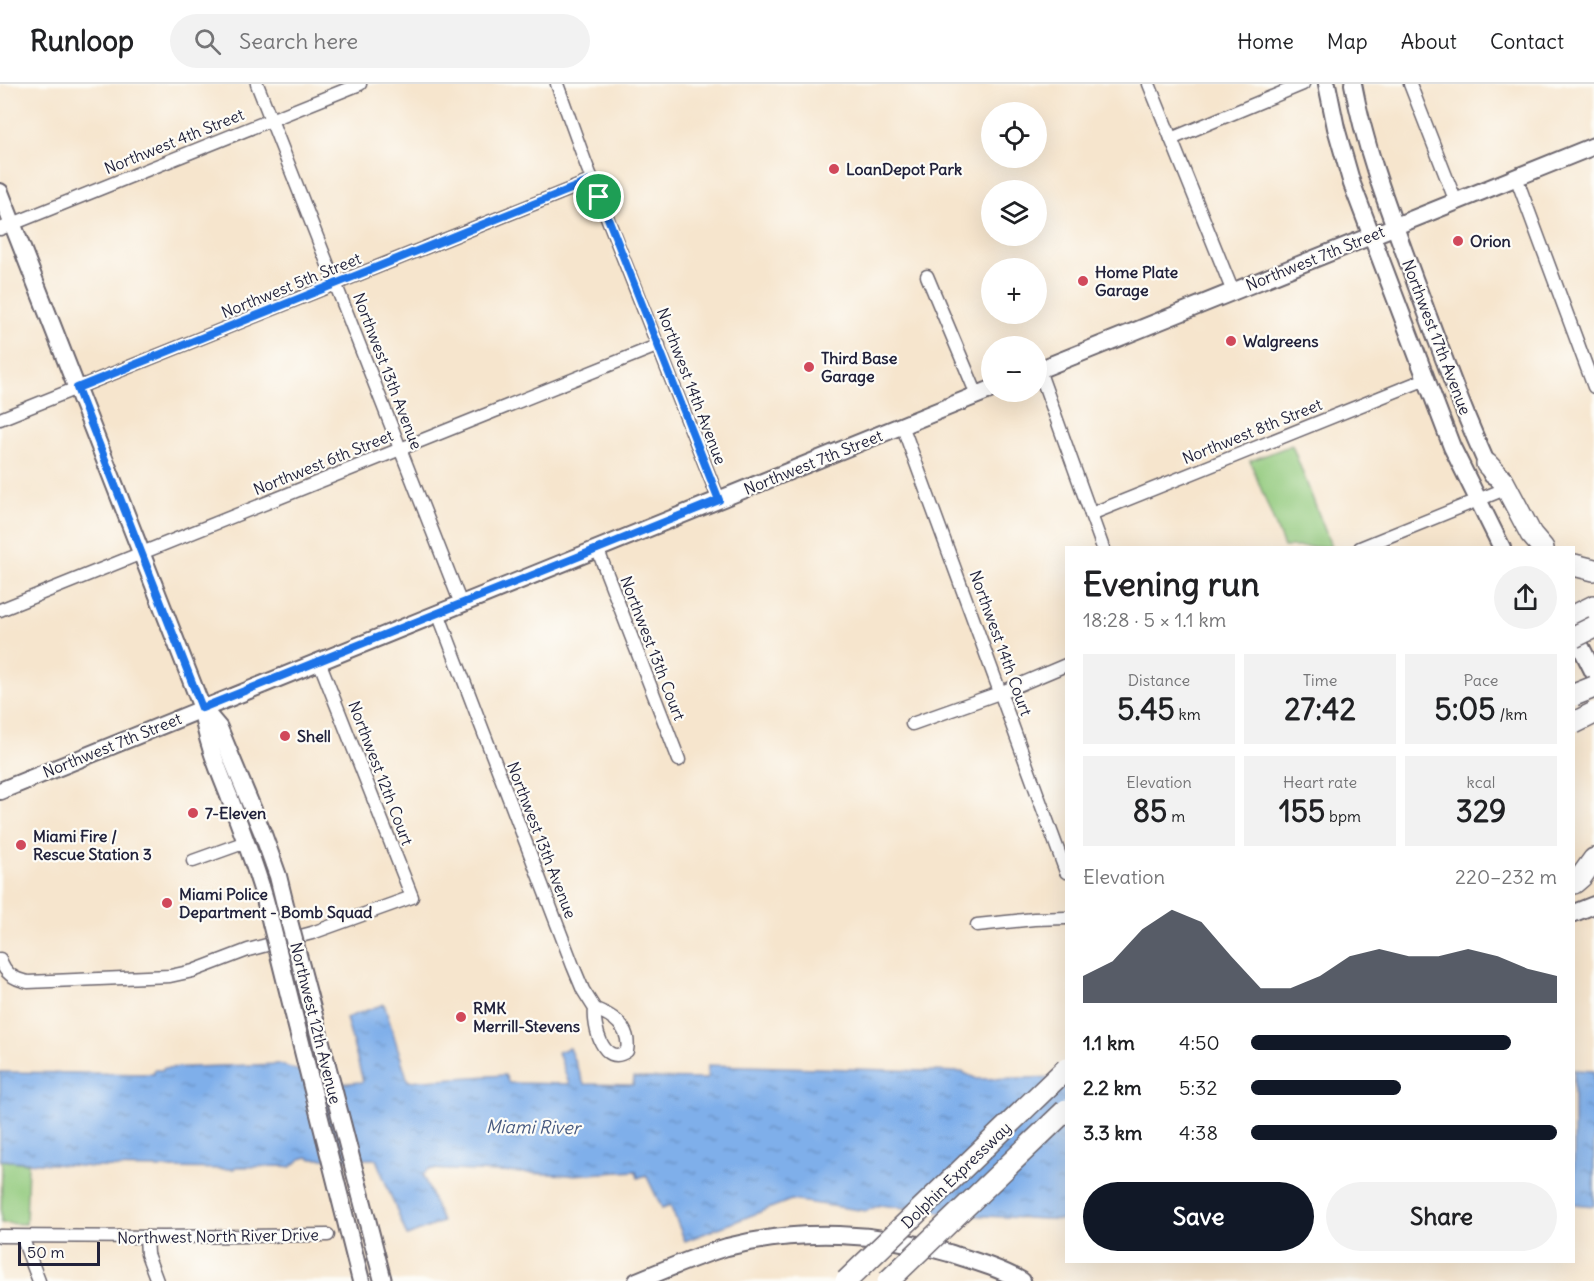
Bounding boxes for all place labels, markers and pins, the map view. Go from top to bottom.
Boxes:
place label: LoanDepot Park [846,159,962,180]
marker: LoanDepot Park [827,162,841,176]
pin [573,171,624,222]
place label: Orion [1470,231,1511,251]
marker: Orion [1451,234,1465,248]
place label: Home Plate Garage [1095,262,1178,301]
marker: Home Plate Garage [1076,274,1090,288]
place label: Walgreens [1243,331,1319,352]
marker: Walgreens [1224,334,1238,348]
place label: Third Base Garage [821,348,898,387]
marker: Third Base Garage [802,360,816,374]
place label: Shell [297,726,331,746]
marker: Shell [278,729,292,743]
place label: 7-Eleven [205,803,266,823]
marker: 7-Eleven [186,806,200,820]
place label: Miami Fire / Rescue Station 3 [33,826,152,864]
marker: Miami Fire / Rescue Station 3 [14,838,28,852]
place label: Miami Police Department - Bomb Squad [179,884,373,923]
marker: Miami Police Department - Bomb Squad [160,896,174,910]
place label: RMK Merrill-Stevens [473,998,580,1036]
marker: RMK Merrill-Stevens [454,1010,468,1024]

